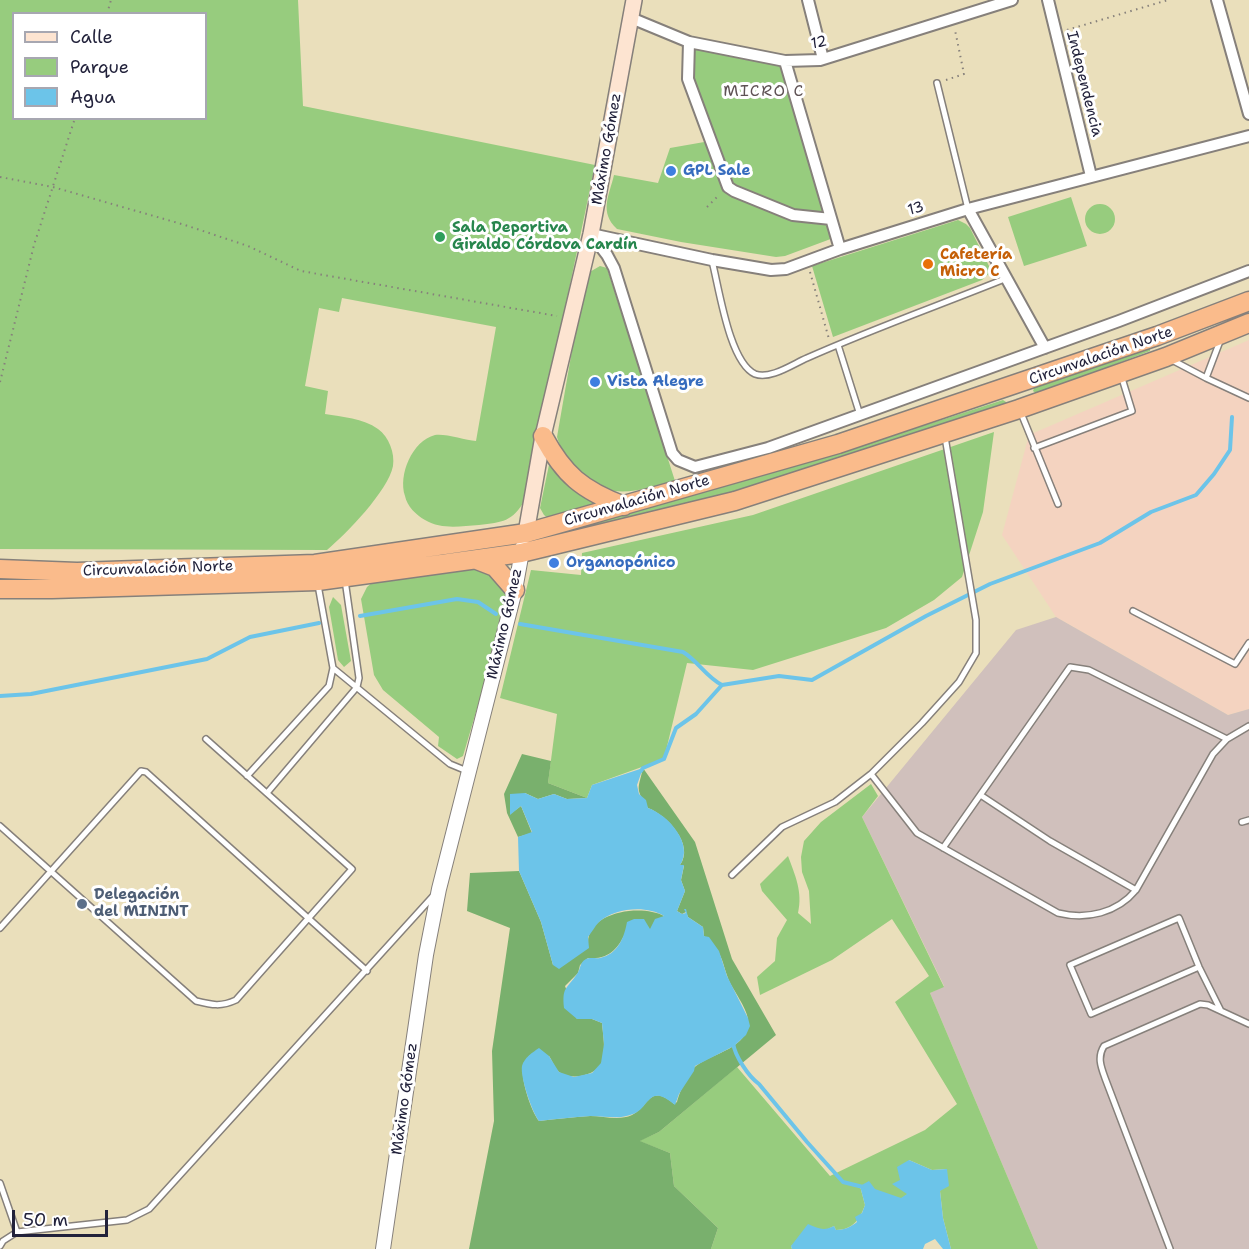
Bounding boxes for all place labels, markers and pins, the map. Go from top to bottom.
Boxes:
place label: GPL Sale [683,162,750,180]
marker: GPL Sale [664,164,678,178]
place label: Sala Deportiva Giraldo Córdova Cardín [452,219,637,254]
marker: Sala Deportiva Giraldo Córdova Cardín [433,230,447,244]
place label: Cafetería Micro C [940,246,1012,281]
marker: Cafetería Micro C [921,257,935,271]
place label: Vista Alegre [607,373,704,391]
marker: Vista Alegre [588,375,602,389]
place label: Organopónico [566,554,675,572]
marker: Organopónico [547,556,561,570]
place label: Delegación del MININT [94,886,189,921]
marker: Delegación del MININT [75,897,89,911]

